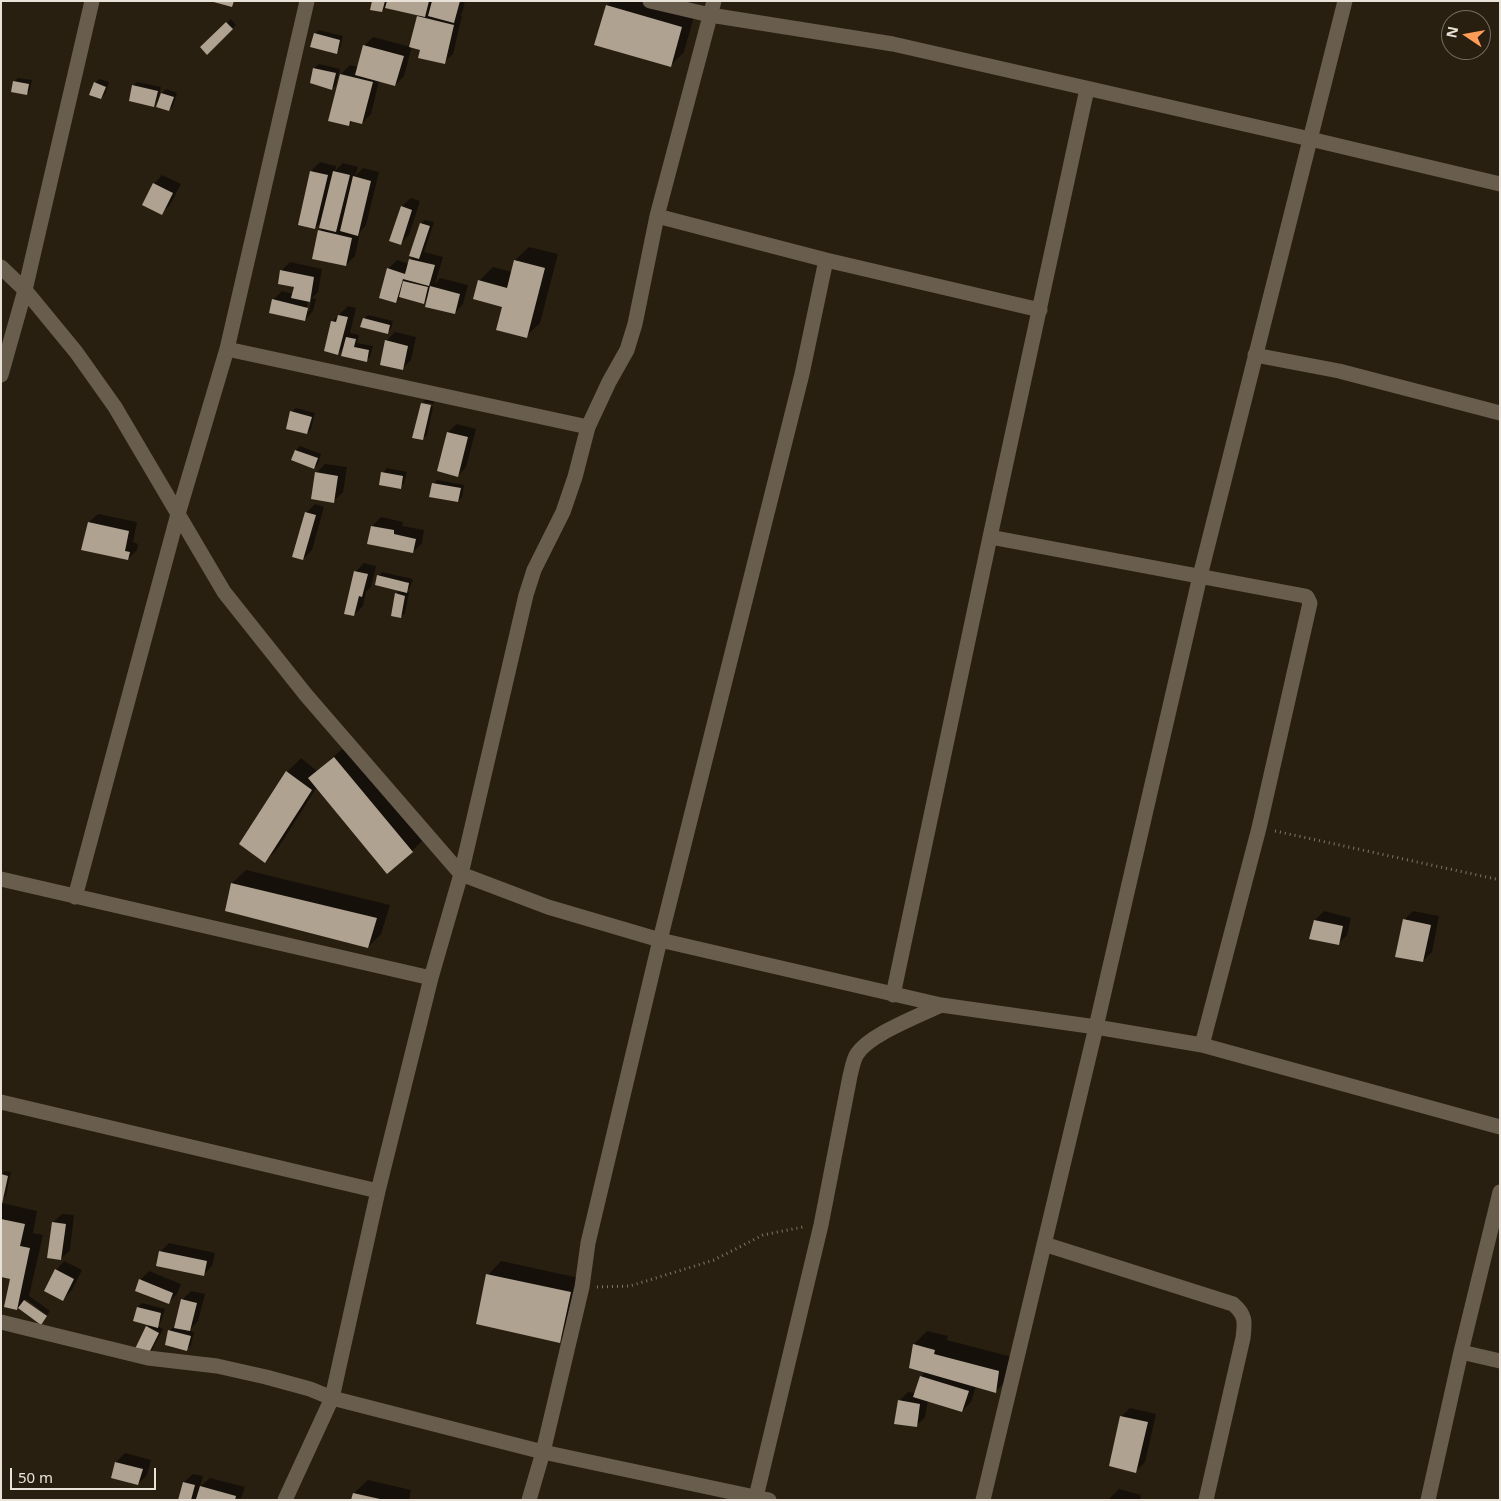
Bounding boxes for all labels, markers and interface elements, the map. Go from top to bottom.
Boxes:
north arrow [1441,10,1491,60]
text: N [1441,24,1462,40]
scale bar [12,1458,159,1490]
text: 50 m [18,1467,53,1487]

